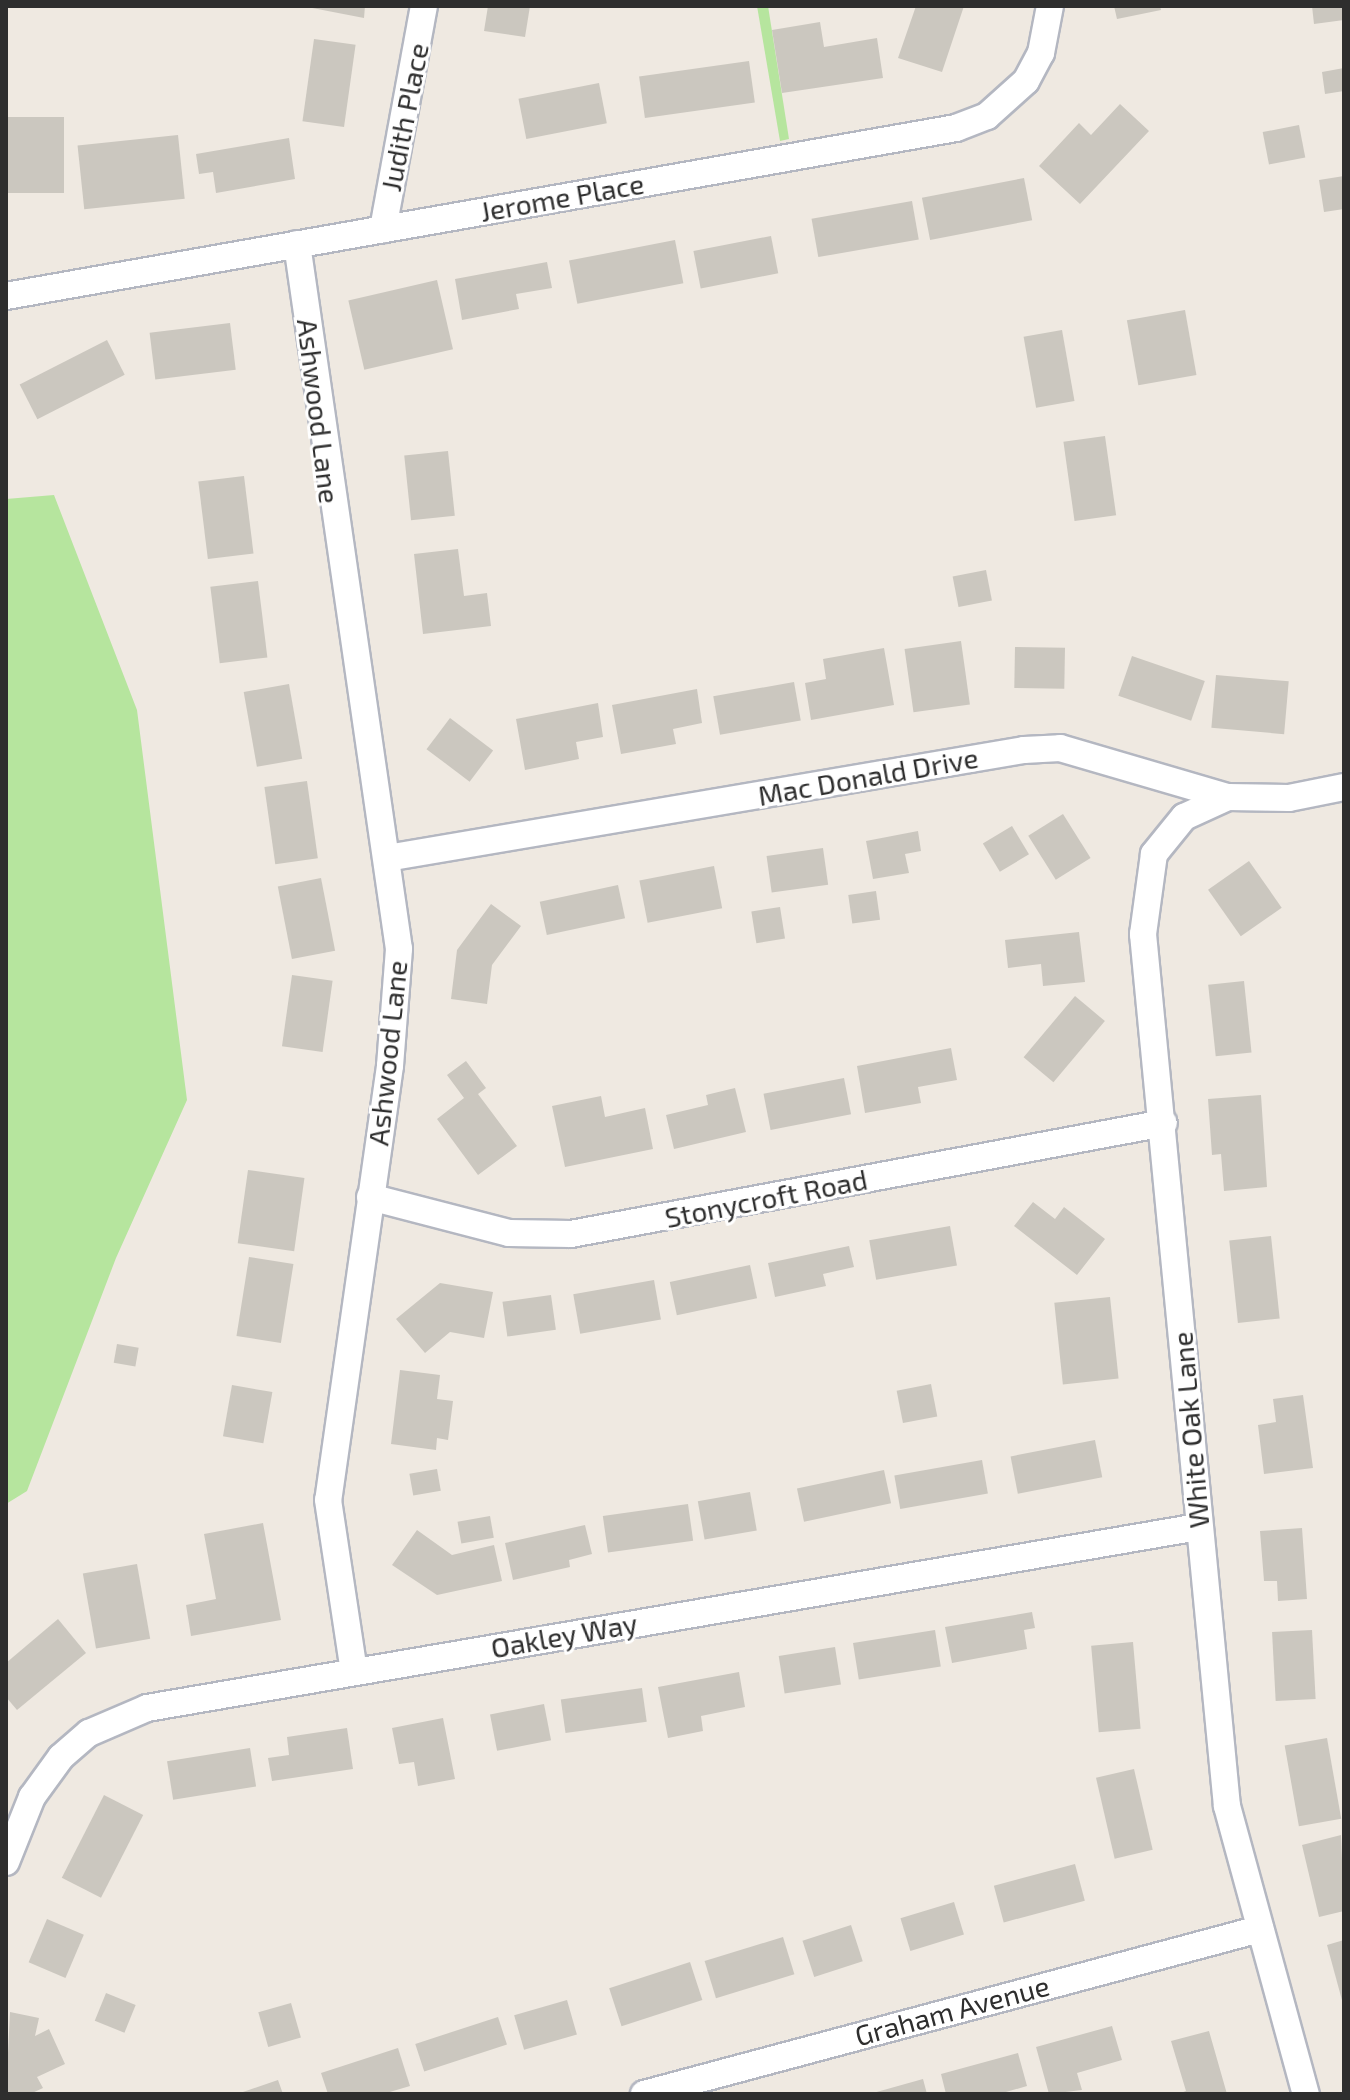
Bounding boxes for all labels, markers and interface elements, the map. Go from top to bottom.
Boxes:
street label: Judith Place [373,40,435,194]
street label: Jerome Place [477,166,647,228]
street label: Ashwood Lane [291,317,347,505]
street label: Mac Donald Drive [755,740,981,812]
street label: Ashwood Lane [361,959,413,1147]
street label: Stonycroft Road [662,1162,870,1234]
street label: White Oak Lane [1165,1330,1215,1530]
street label: Oakley Way [488,1606,640,1664]
street label: Graham Avenue [851,1968,1053,2052]

